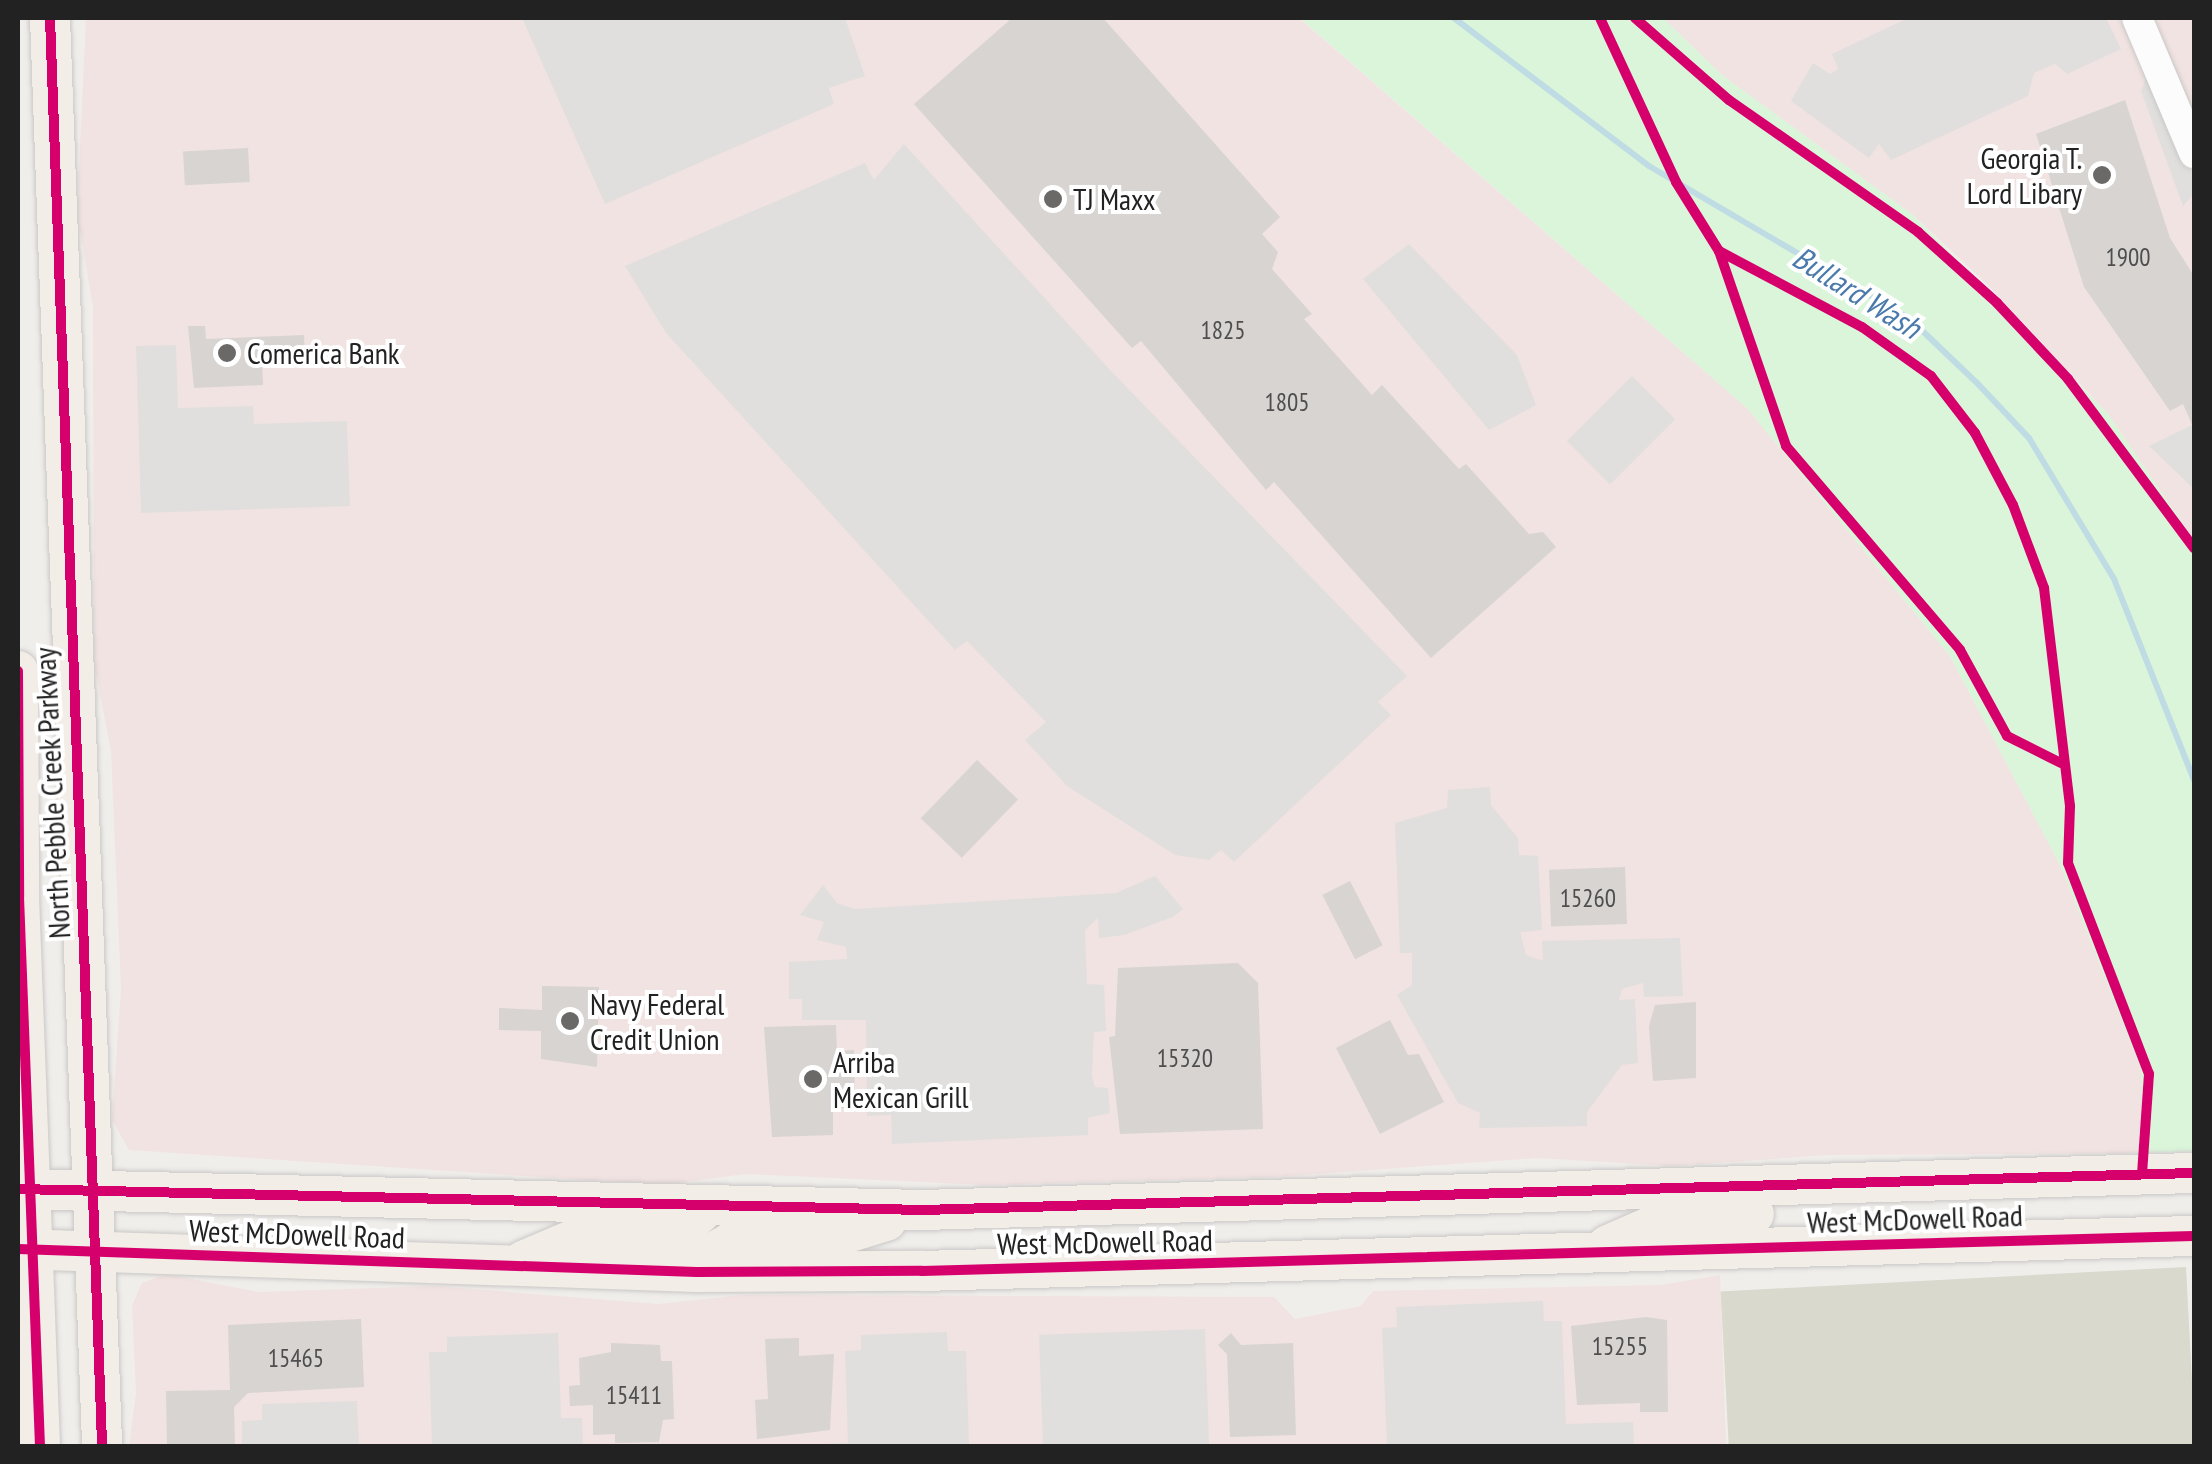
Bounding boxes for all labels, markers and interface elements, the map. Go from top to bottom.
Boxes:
place label: Georgia T. Lord Libary [1967,140,2082,210]
marker: Georgia T. Lord Libary [2091,164,2113,186]
place label: TJ Maxx [1073,181,1155,217]
marker: TJ Maxx [1042,188,1064,210]
water label: Bullard Wash [1786,238,1928,346]
house number: 1900 [2106,242,2150,272]
house number: 1825 [1201,315,1245,345]
place label: Comerica Bank [247,335,399,371]
marker: Comerica Bank [216,342,238,364]
house number: 1805 [1265,387,1309,417]
street label: North Pebble Creek Parkway [26,646,78,940]
house number: 15260 [1560,883,1616,913]
place label: Navy Federal Credit Union [590,986,725,1056]
marker: Navy Federal Credit Union [559,1010,581,1032]
house number: 15320 [1157,1043,1213,1073]
place label: Arriba Mexican Grill [833,1044,969,1114]
marker: Arriba Mexican Grill [802,1068,824,1090]
street label: West McDowell Road [1807,1197,2023,1241]
street label: West McDowell Road [189,1212,405,1256]
street label: West McDowell Road [997,1222,1213,1262]
house number: 15255 [1592,1331,1648,1361]
house number: 15465 [268,1343,324,1373]
house number: 15411 [606,1380,662,1410]

